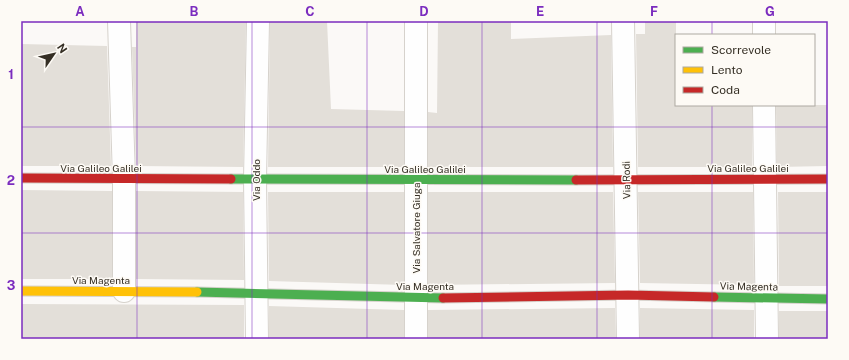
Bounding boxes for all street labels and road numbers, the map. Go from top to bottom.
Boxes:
street label: Via Oddo [250,159,262,201]
street label: Via Rodi [620,161,632,199]
street label: Via Galileo Galilei [60,162,142,174]
street label: Via Galileo Galilei [707,162,789,174]
street label: Via Galileo Galilei [384,163,466,175]
street label: Via Salvatore Giuga [410,183,422,273]
street label: Via Magenta [72,274,130,286]
street label: Via Magenta [720,279,778,293]
street label: Via Magenta [396,280,454,292]

